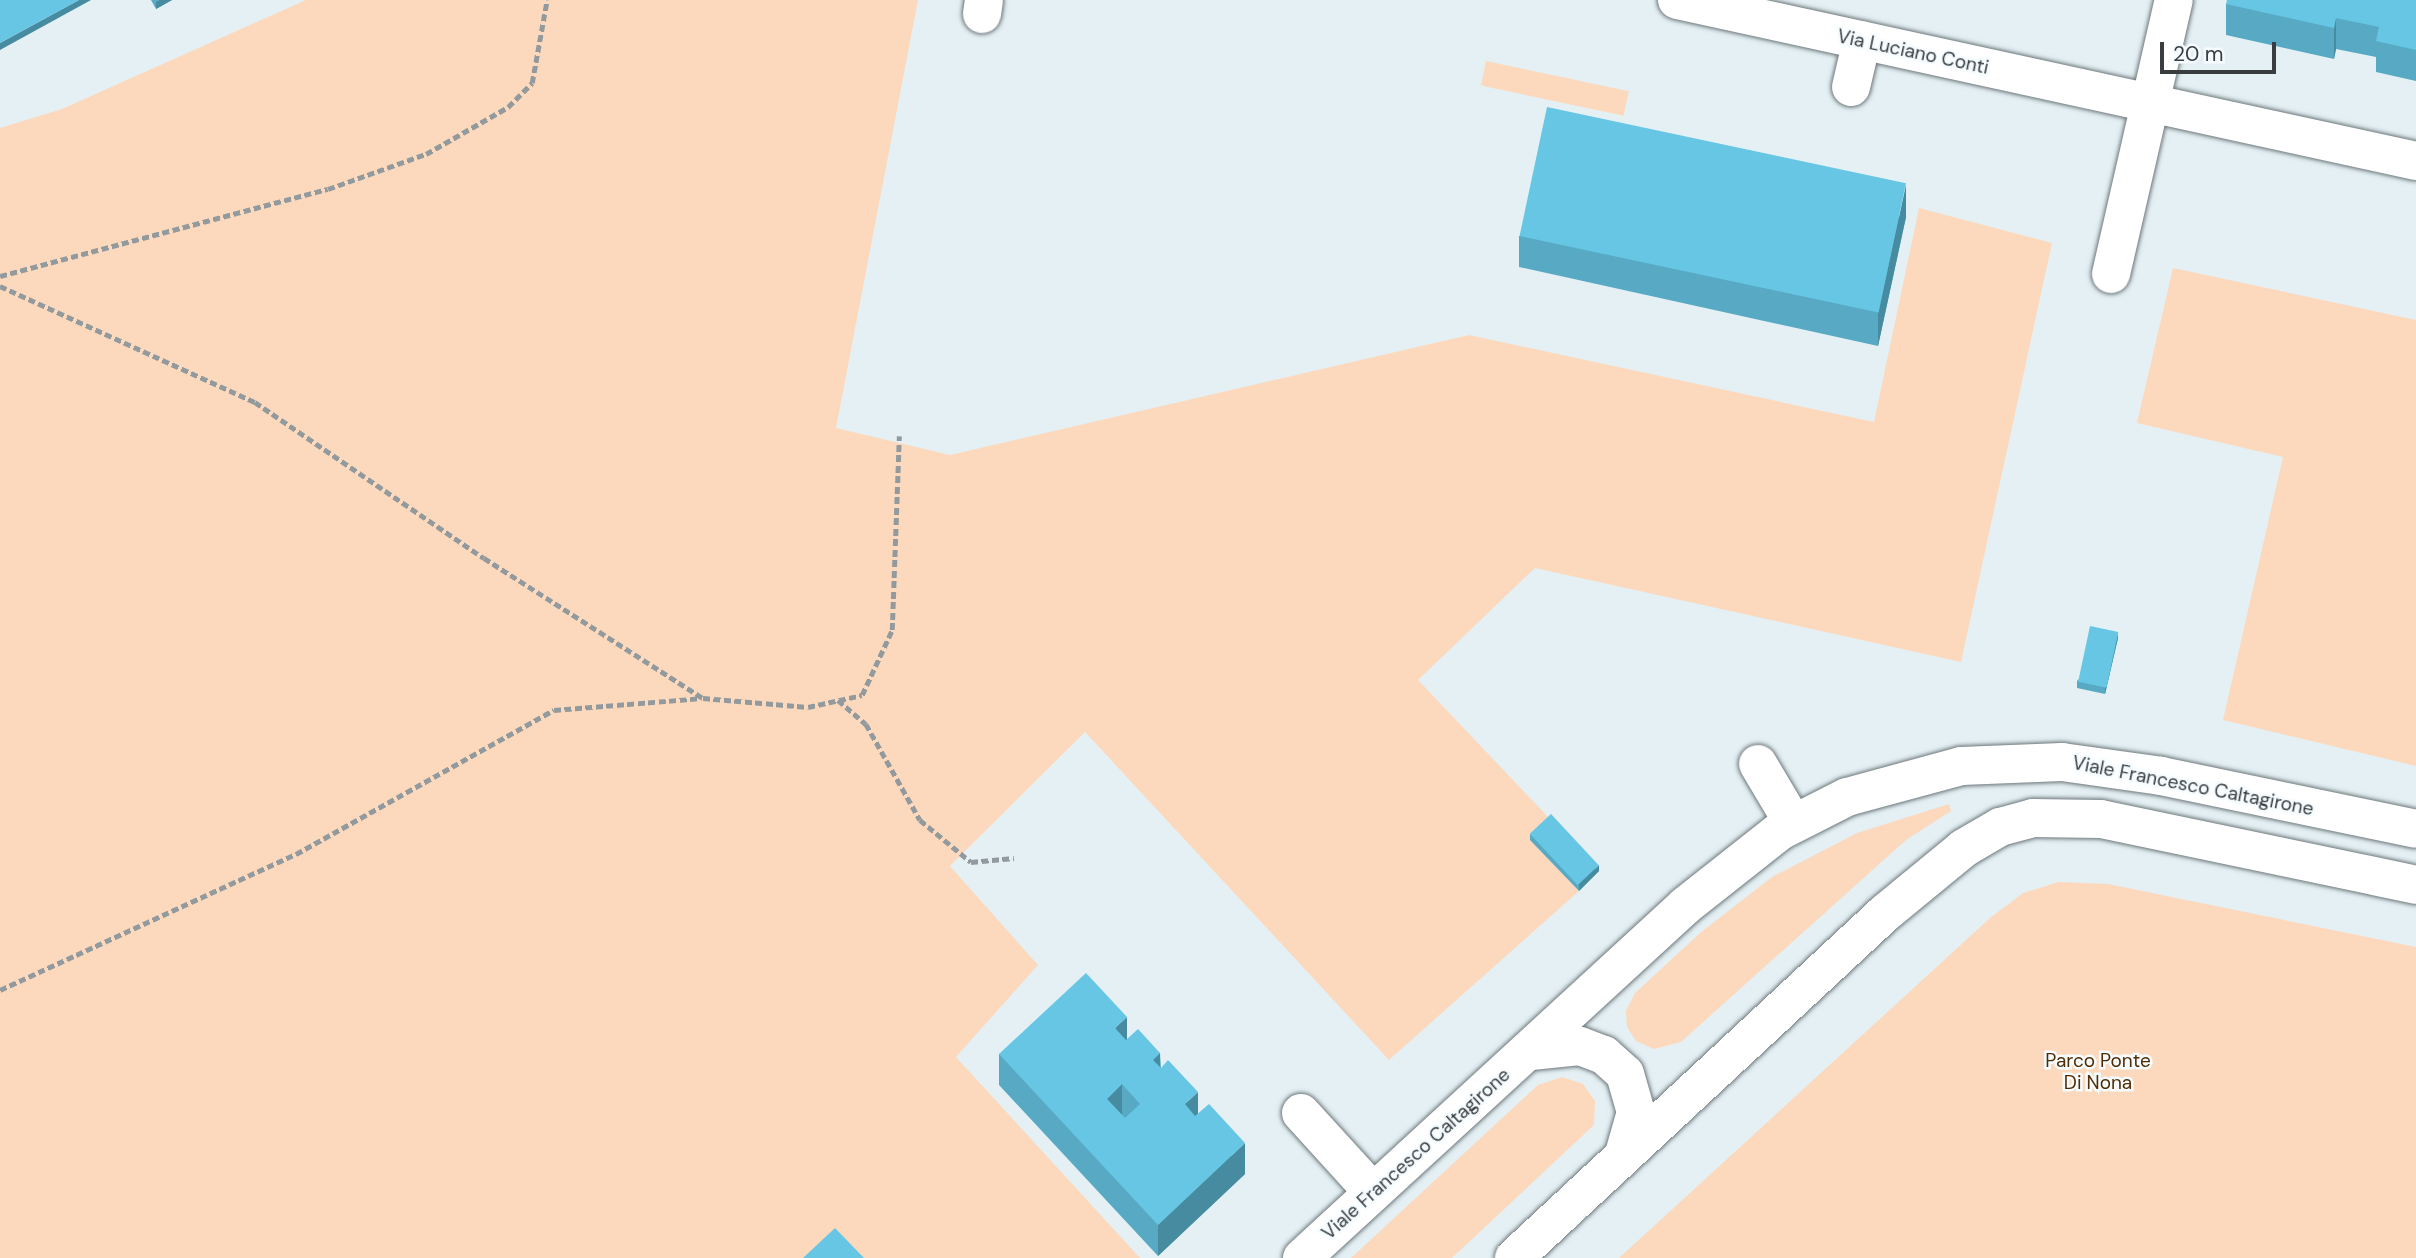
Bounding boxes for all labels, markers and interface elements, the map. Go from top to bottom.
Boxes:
street label: Via Luciano Conti [1835,25,1991,79]
scale bar [2164,28,2280,72]
text: 20 m [2173,40,2224,68]
street label: Viale Francesco Caltagirone [2070,751,2316,821]
park label: Parco Ponte Di Nona [2045,1050,2151,1094]
street label: Viale Francesco Caltagirone [1317,1063,1515,1245]

